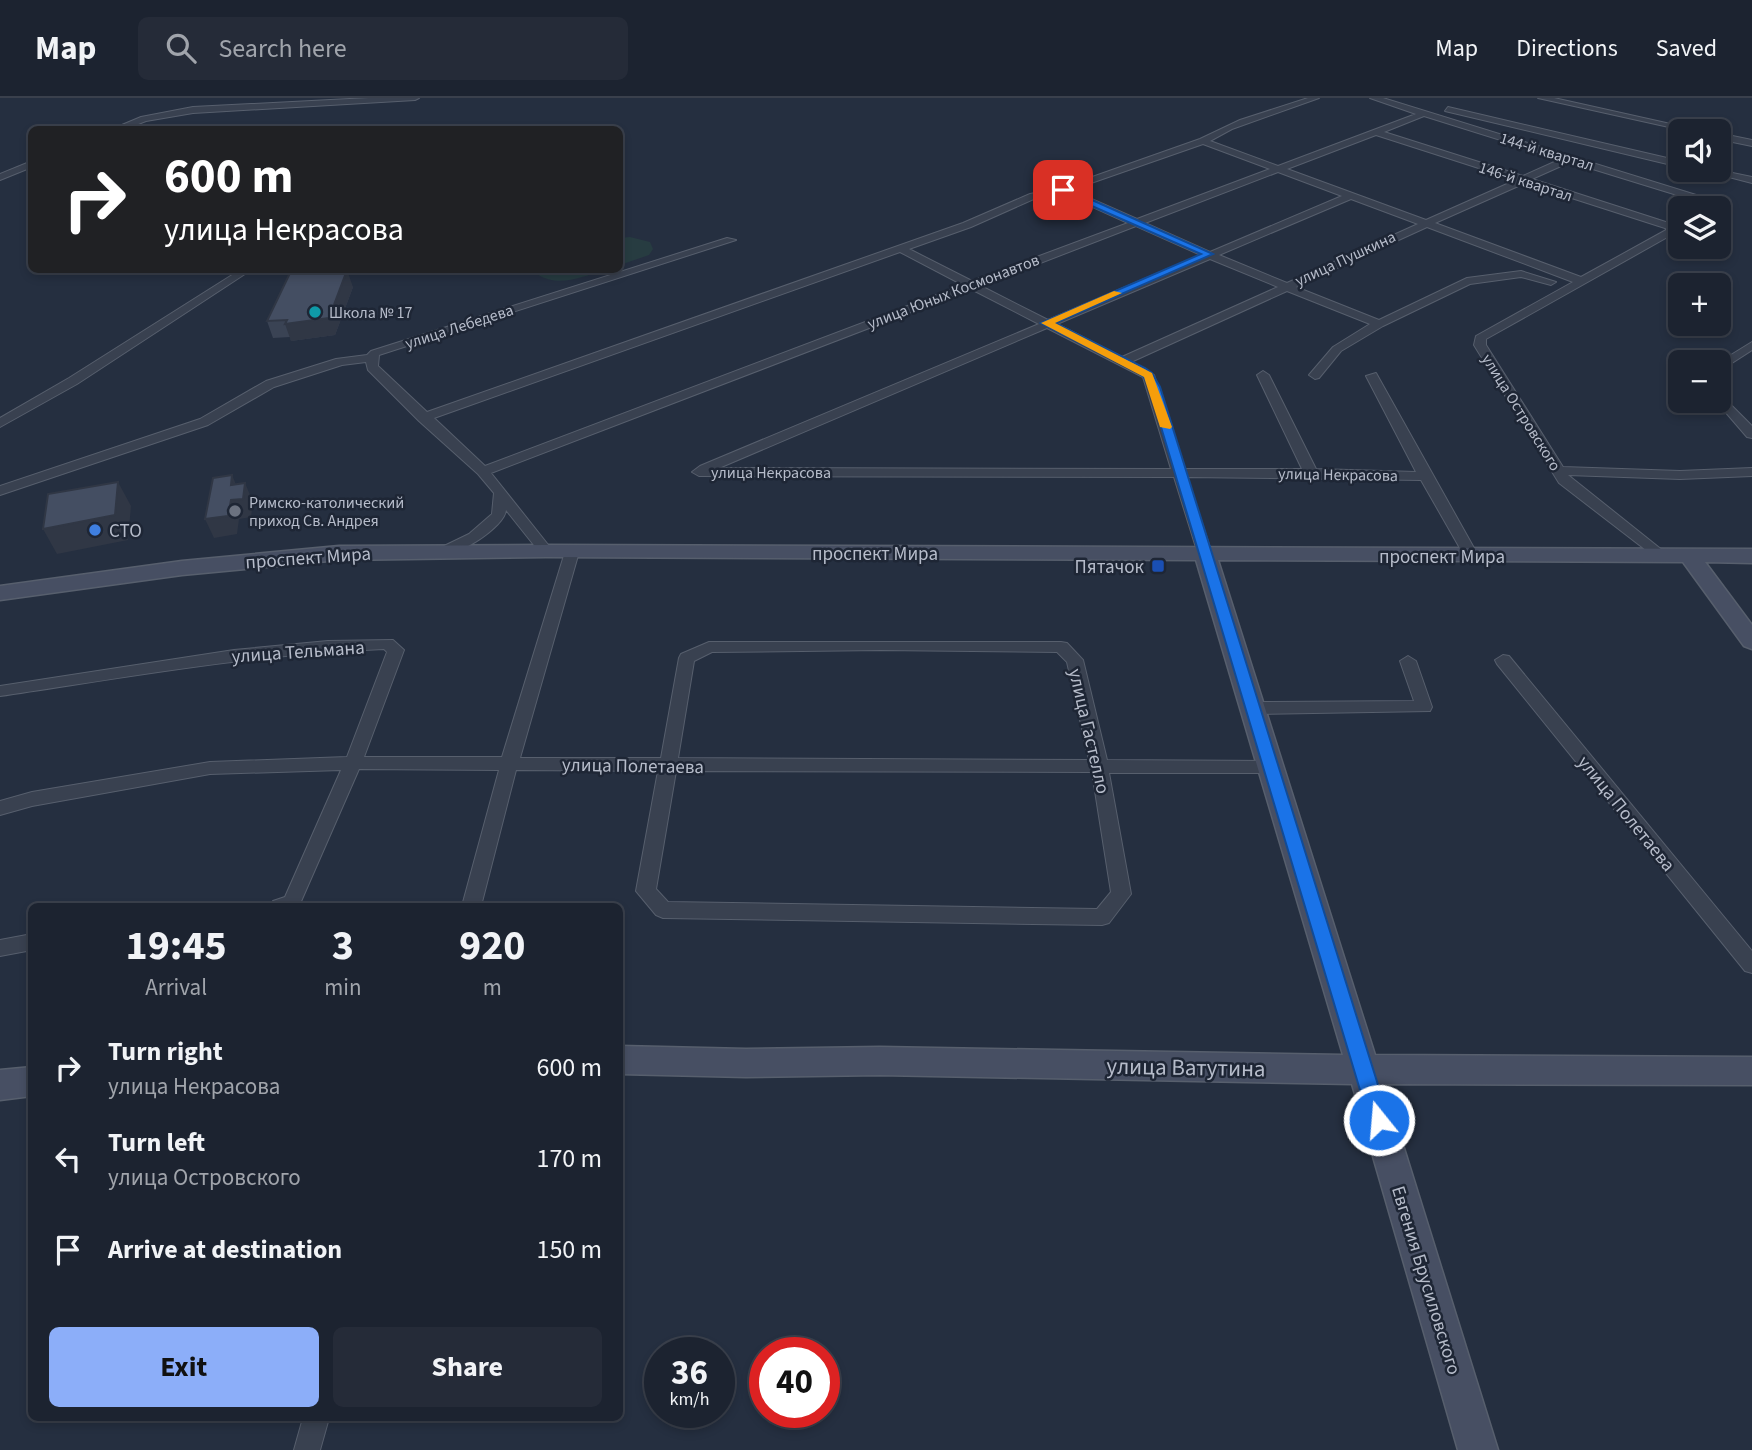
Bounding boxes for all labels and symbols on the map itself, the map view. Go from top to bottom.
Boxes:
street label: 144-й квартал [1497,127,1596,177]
street label: 146-й квартал [1476,156,1575,207]
pin [1033,160,1093,220]
street label: улица Пушкина [1291,226,1399,292]
street label: улица Юных Космонавтов [864,249,1042,335]
street label: улица Лебедева [402,299,516,355]
place label: Школа № 17 [329,302,413,324]
marker: Школа № 17 [307,304,323,320]
street label: улица Островского [1476,350,1566,475]
street label: улица Некрасова [711,462,831,484]
street label: улица Некрасова [1278,463,1398,487]
place label: Римско-католический приход Св. Андрея [249,492,404,532]
marker: Римско-католический приход Св. Андрея [227,503,243,519]
place label: СТО [109,518,142,545]
marker: СТО [87,522,103,538]
street label: проспект Мира [244,541,372,576]
street label: проспект Мира [812,541,938,568]
street label: проспект Мира [1379,544,1505,571]
place label: Пятачок [1075,554,1145,581]
marker: Пятачок [1150,558,1166,574]
street label: улица Тельмана [231,634,366,671]
street label: улица Гастелло [1061,666,1116,797]
street label: улица Полетаева [1571,750,1681,878]
street label: улица Полетаева [562,752,704,781]
street label: улица Ватутина [1106,1050,1266,1085]
position arrow [1342,1083,1416,1157]
street label: Евгения Брусиловского [1384,1183,1467,1378]
speed limit sign: 40 [749,1337,840,1428]

